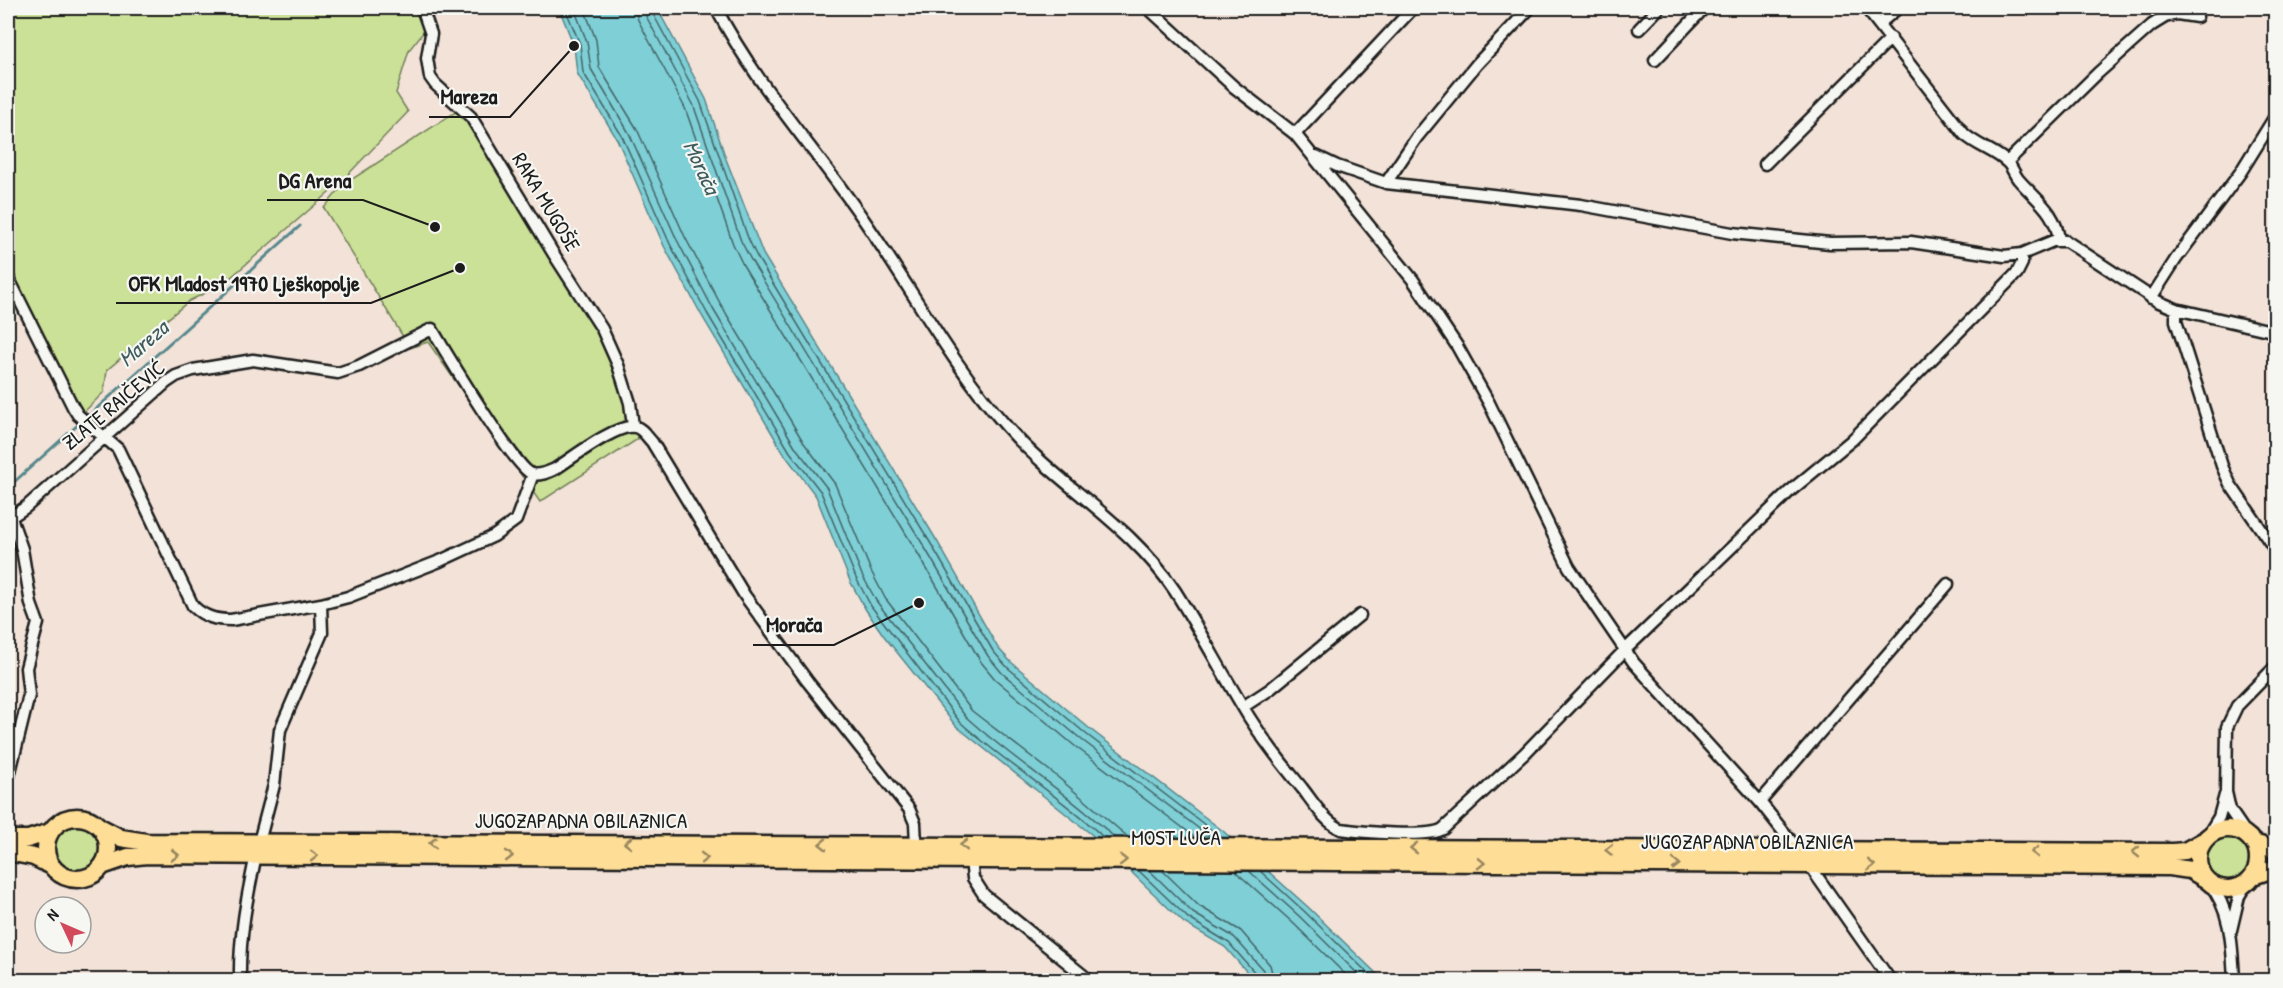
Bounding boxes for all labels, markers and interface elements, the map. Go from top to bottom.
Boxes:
callout: Mareza [429,77,510,117]
text: Mareza [441,81,498,111]
water label: Morača [677,135,728,201]
street label: RAKA MUGOŠE [506,147,587,257]
callout: DG Arena [267,160,363,200]
text: DG Arena [279,165,352,195]
callout: OFK Mladost 1970 Lješkopolje [116,263,371,303]
text: OFK Mladost 1970 Lješkopolje [128,268,360,299]
water label: Mareza [112,311,176,373]
street label: ZLATE RAIČEVIĆ [56,353,171,456]
callout: Morača [753,605,834,645]
text: Morača [766,609,822,639]
street label: JUGOZAPADNA OBILAZNICA [475,806,687,835]
street label: MOST LUČA [1131,823,1221,852]
street label: JUGOZAPADNA OBILAZNICA [1641,827,1853,856]
one-way arrow [429,837,438,849]
one-way arrow [624,837,633,849]
one-way arrow [819,838,828,850]
one-way arrow [960,839,969,851]
one-way arrow [1409,842,1418,854]
one-way arrow [1604,843,1613,856]
one-way arrow [2030,845,2039,858]
one-way arrow [2132,846,2141,858]
one-way arrow [170,849,179,861]
one-way arrow [310,850,319,862]
one-way arrow [505,850,514,863]
one-way arrow [700,852,709,864]
one-way arrow [1119,854,1128,866]
one-way arrow [1477,857,1486,869]
one-way arrow [1672,858,1681,870]
one-way arrow [1867,859,1876,871]
north arrow [33,895,93,955]
text: N [41,904,63,925]

